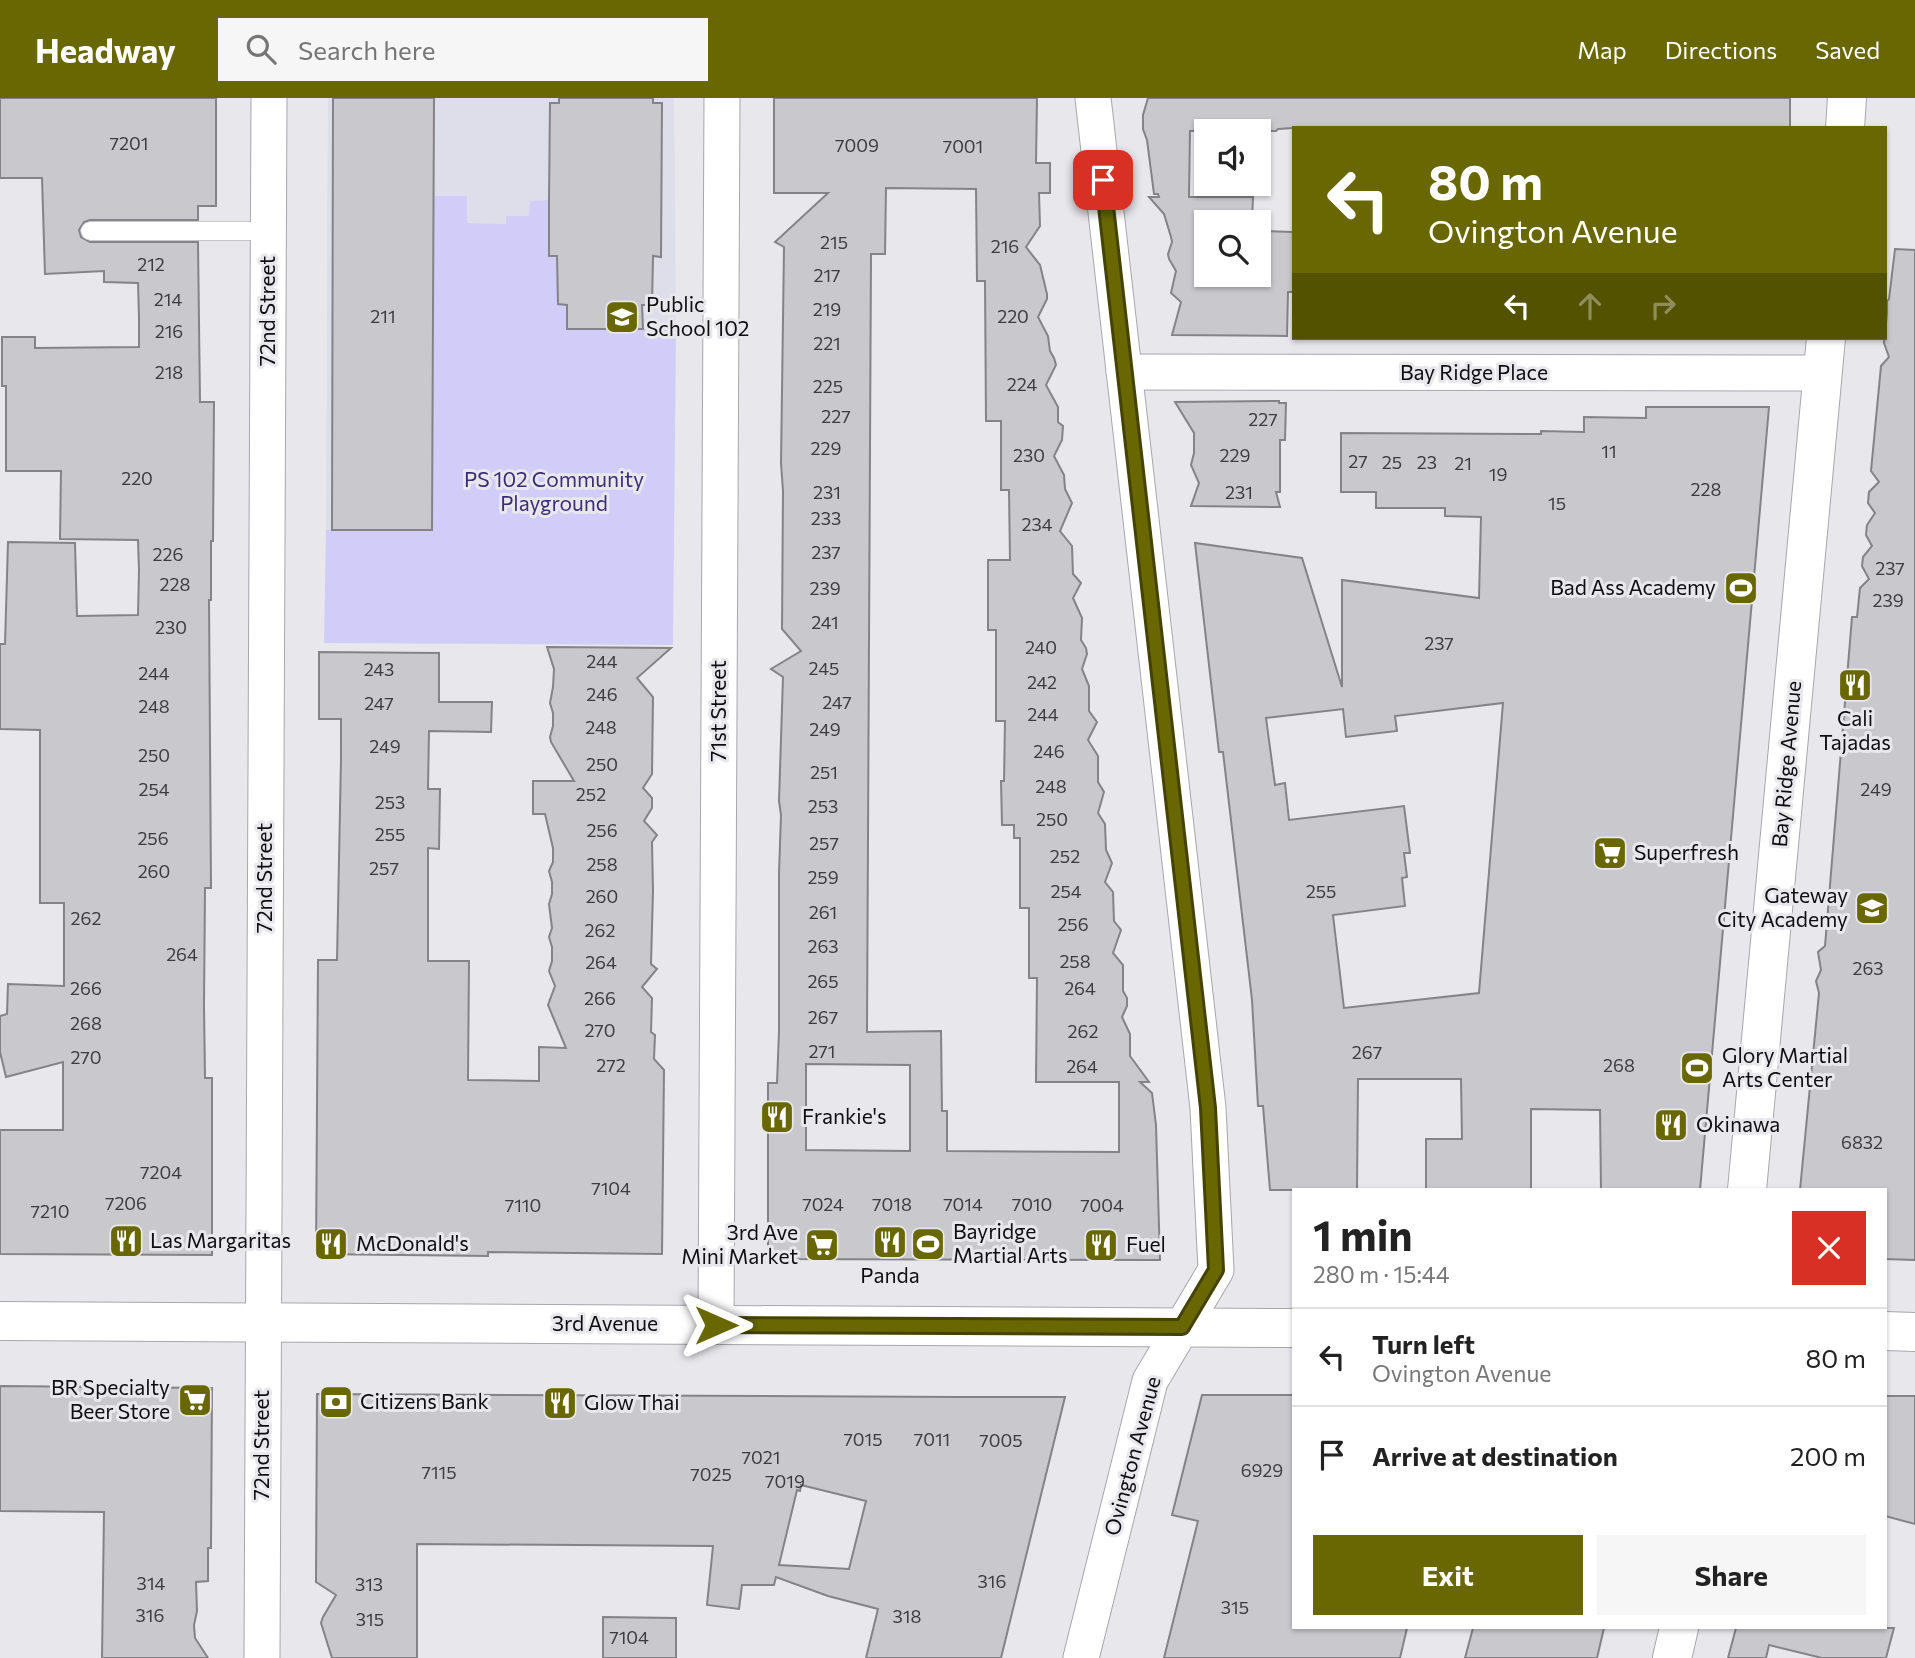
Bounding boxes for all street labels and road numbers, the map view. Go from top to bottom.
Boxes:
street label: 72nd Street [254,256,279,366]
street label: Bay Ridge Place [1400,359,1548,384]
street label: 71st Street [705,660,730,762]
street label: Bay Ridge Avenue [1766,680,1805,848]
street label: 72nd Street [251,823,276,933]
street label: 3rd Avenue [552,1310,658,1335]
street label: Ovington Avenue [1098,1373,1165,1538]
street label: 72nd Street [248,1390,273,1500]

